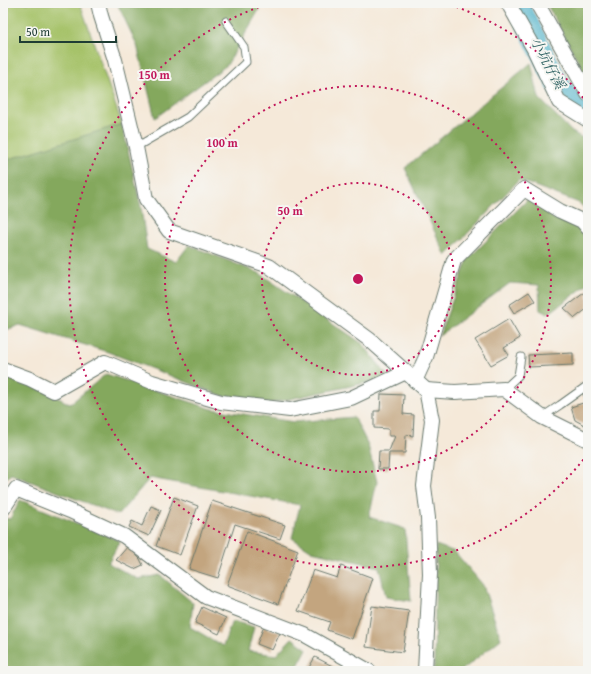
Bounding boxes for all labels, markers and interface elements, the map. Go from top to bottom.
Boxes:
scale bar [20,18,116,44]
text: 50 m [26,23,50,40]
water label: 小坑仔溪 [526,34,571,94]
text: 150 m [138,66,171,83]
text: 100 m [206,134,239,151]
text: 50 m [277,202,303,219]
centre of rings [351,272,365,286]

